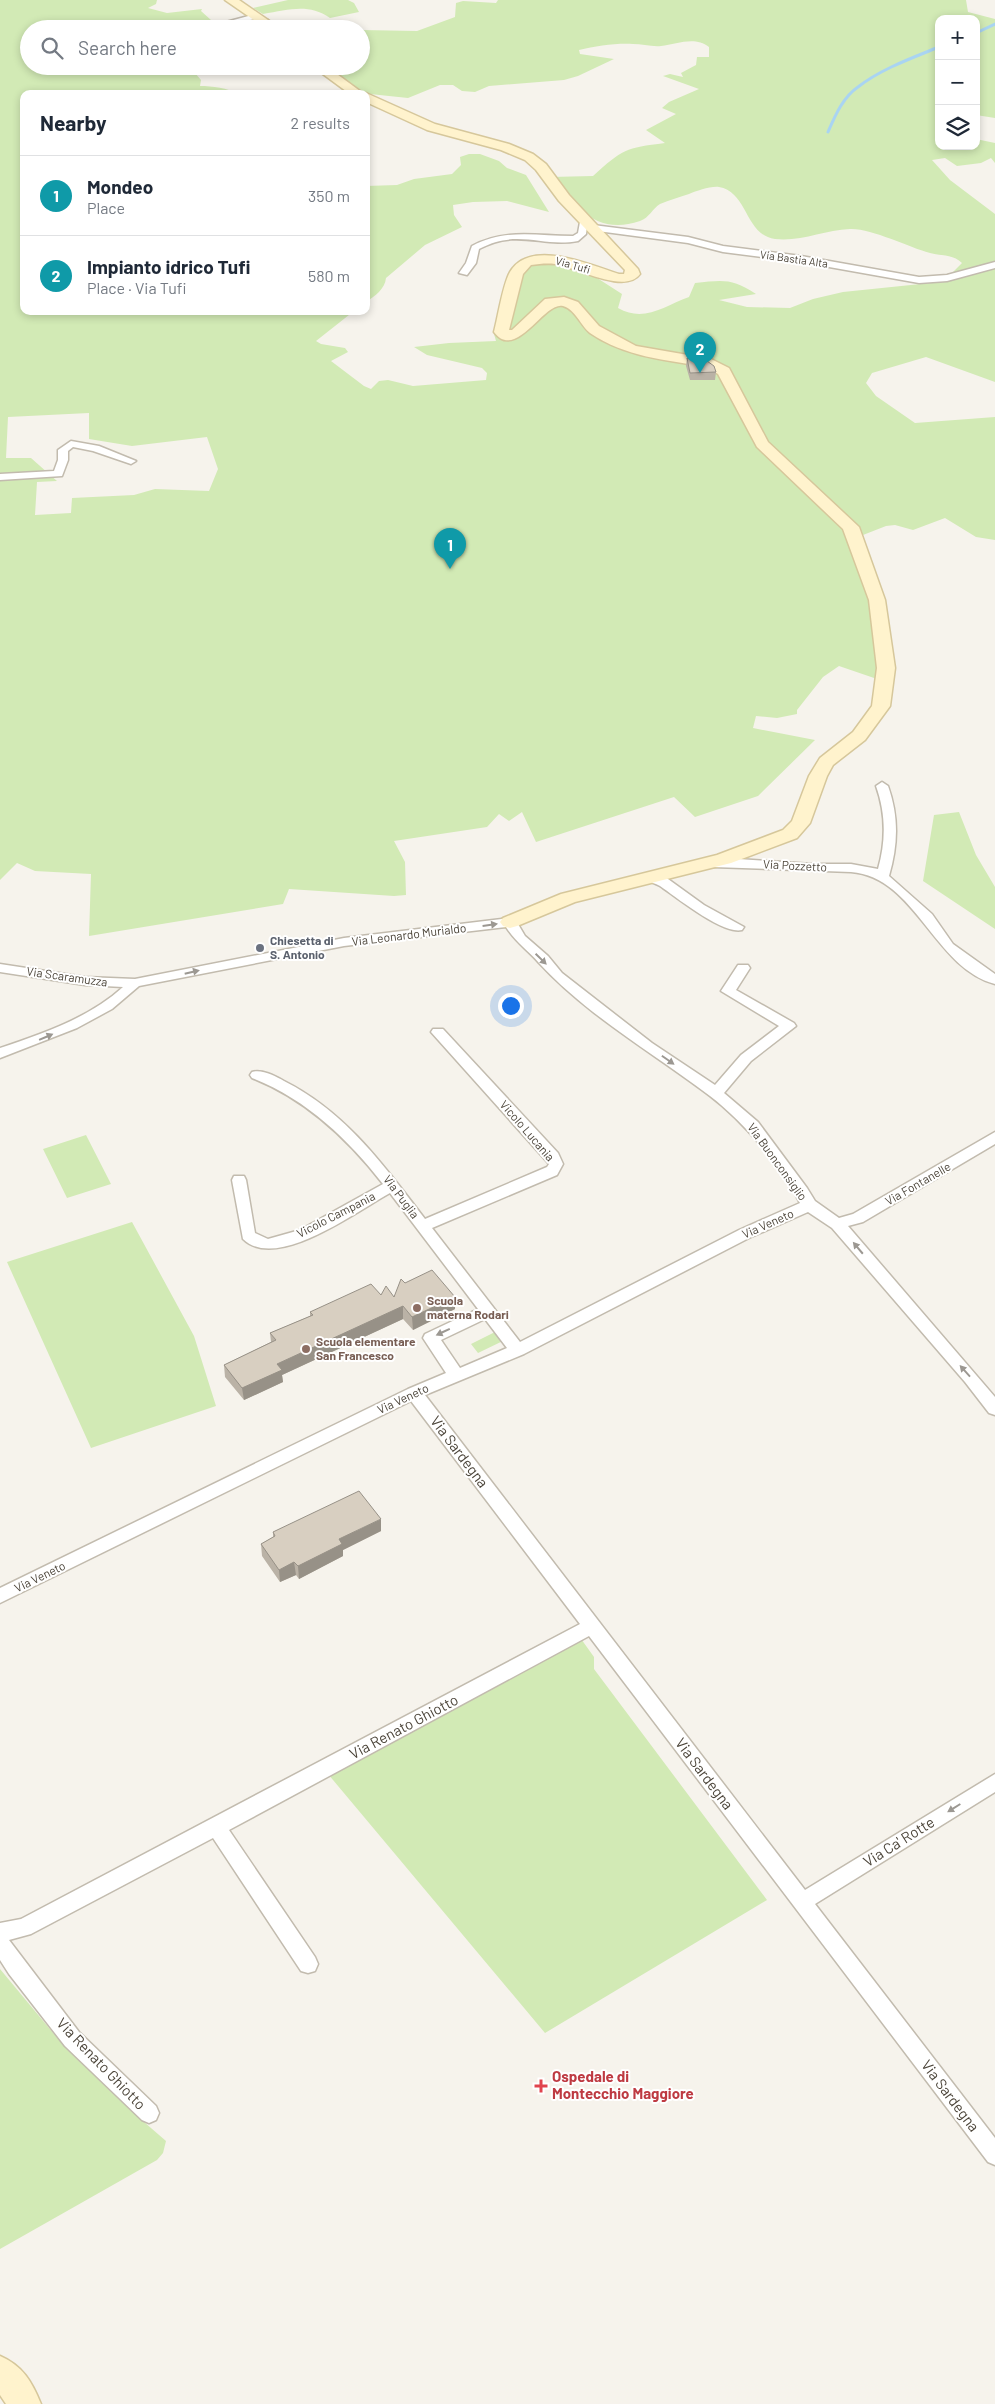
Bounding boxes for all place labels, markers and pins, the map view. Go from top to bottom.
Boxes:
pin: 2 [684,332,716,373]
pin: 1 [434,528,466,569]
place label: Chiesetta di S. Antonio [270,933,334,961]
marker: Chiesetta di S. Antonio [254,942,266,954]
place label: Scuola materna Rodari [427,1293,509,1321]
marker: Scuola materna Rodari [411,1302,423,1314]
place label: Scuola elementare San Francesco [316,1334,416,1362]
marker: Scuola elementare San Francesco [300,1343,312,1355]
place label: Ospedale di Montecchio Maggiore [552,2067,694,2102]
marker: Ospedale di Montecchio Maggiore [534,2079,548,2093]

